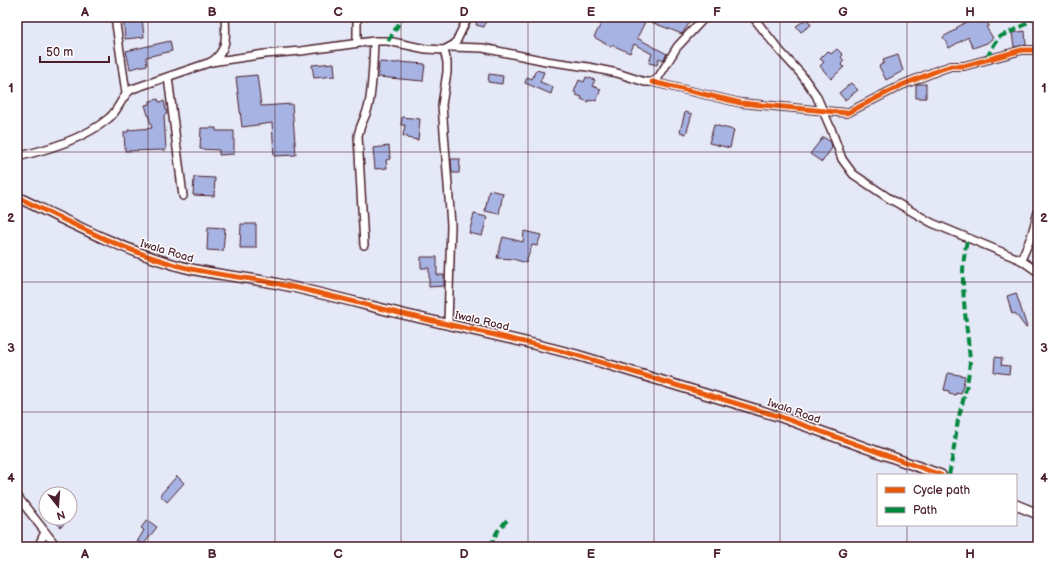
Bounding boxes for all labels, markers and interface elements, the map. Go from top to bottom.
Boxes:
text: A [80,4,89,20]
text: B [207,4,217,20]
text: C [333,4,343,20]
text: D [459,4,469,20]
text: E [587,4,596,20]
text: F [713,4,721,20]
text: G [838,4,848,20]
text: H [965,4,975,20]
scale bar [40,38,109,64]
text: 50 m [46,45,73,60]
text: 1 [8,80,14,96]
text: 1 [1041,80,1047,96]
text: 2 [7,210,15,226]
text: 2 [1040,210,1048,226]
street label: Iwala Road [139,237,195,265]
street label: Iwala Road [454,308,510,334]
text: 3 [7,340,15,356]
text: 3 [1040,340,1048,356]
street label: Iwala Road [766,396,822,426]
text: 4 [7,470,15,486]
text: 4 [1040,470,1048,486]
legend [877,474,1017,526]
text: Cycle path [913,483,970,498]
north arrow [38,486,78,526]
text: Path [913,503,938,518]
text: N [55,508,67,523]
text: A [80,546,89,562]
text: B [207,546,217,562]
text: C [333,546,343,562]
text: D [459,546,469,562]
text: E [587,546,596,562]
text: F [713,546,721,562]
text: G [838,546,848,562]
text: H [965,546,975,562]

